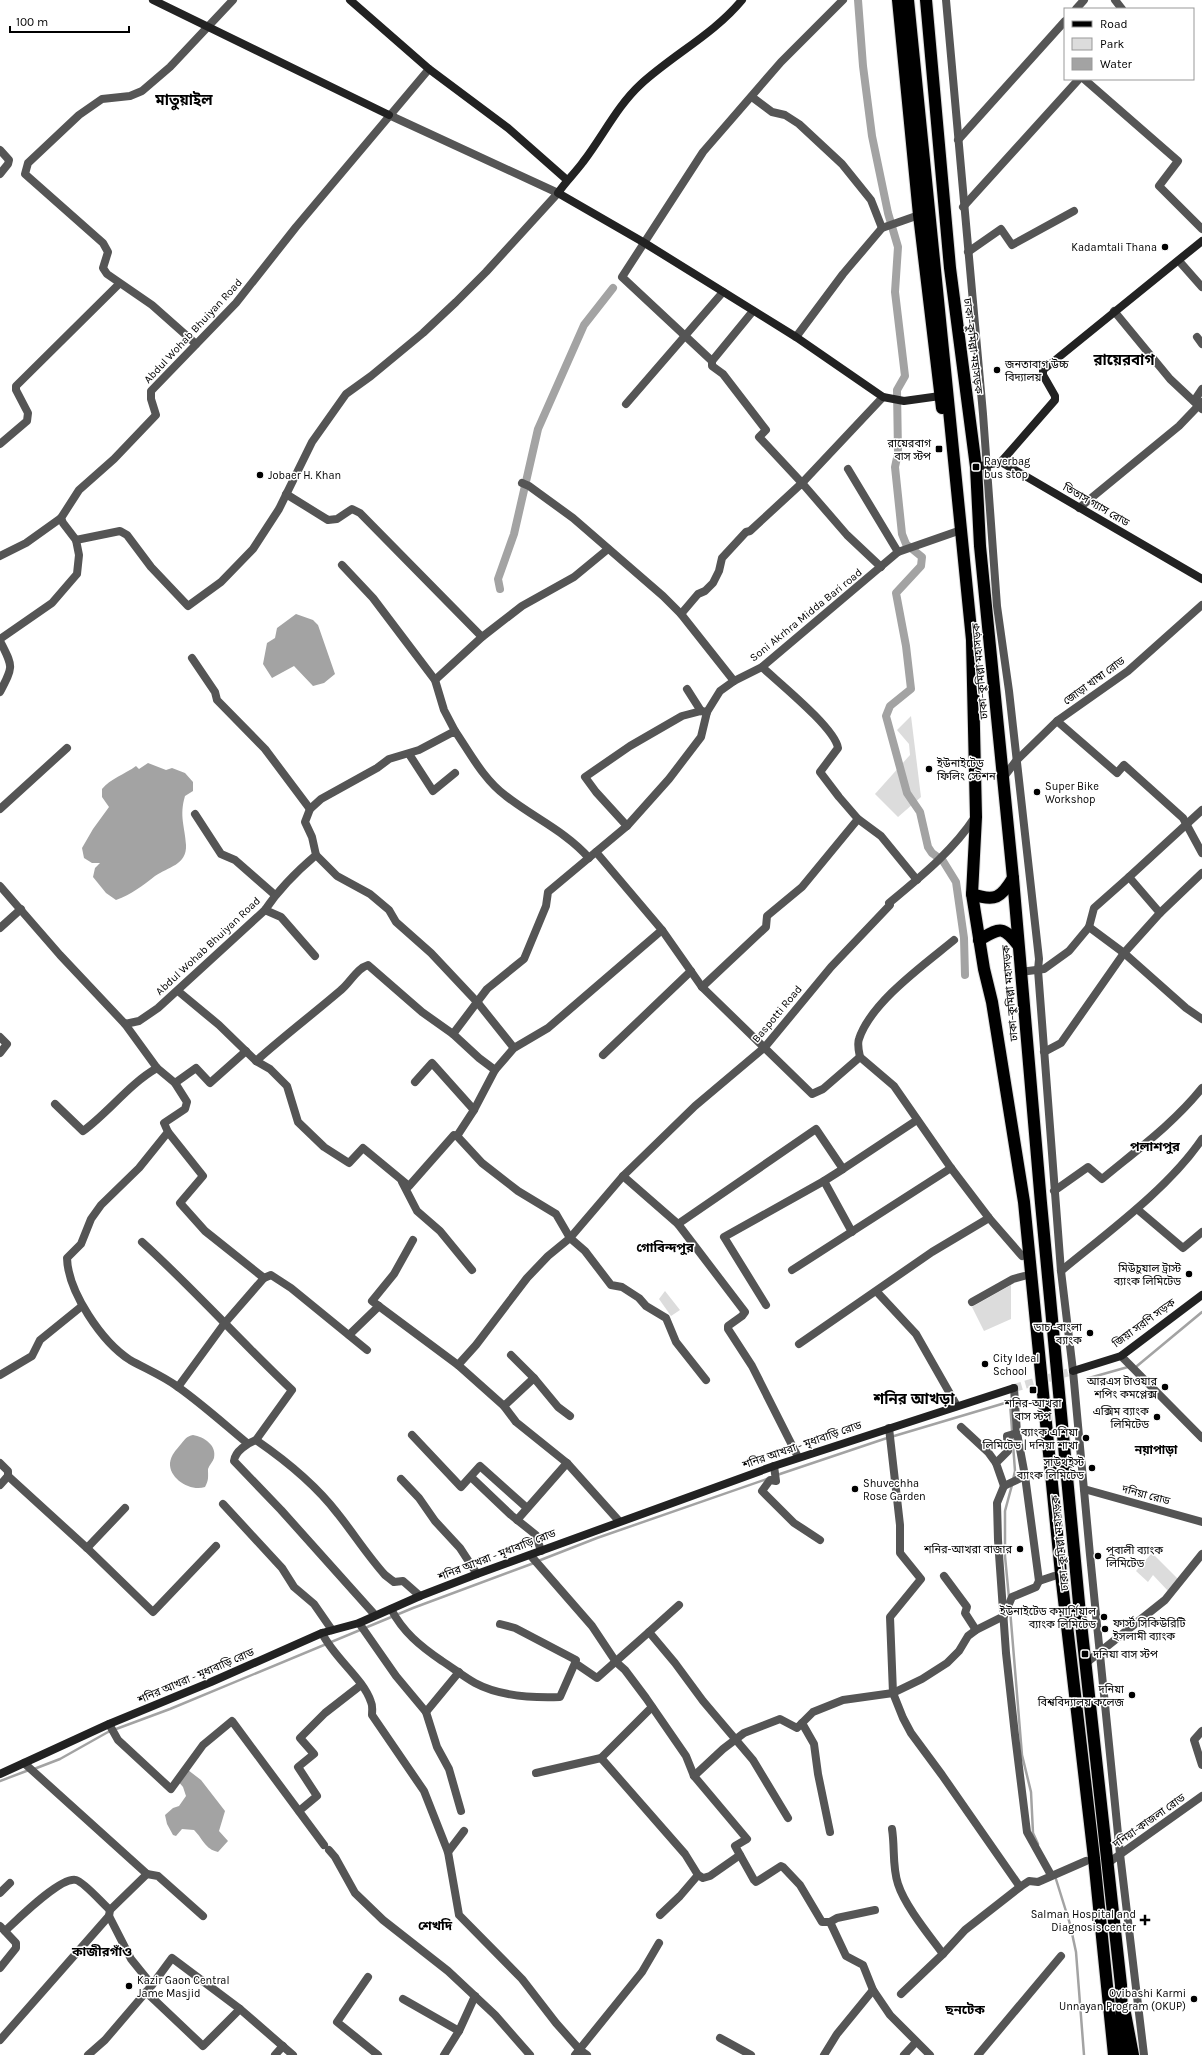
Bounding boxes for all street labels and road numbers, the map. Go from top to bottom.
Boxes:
street label: Abdul Wohab Bhuiyan Road [141,276,245,386]
street label: ঢাকা–কুমিল্লা মহাসড়ক [961,296,985,395]
street label: তিতাস গ্যাস রোড [1060,480,1132,529]
street label: Soni Akrhra Midda Bari road [747,566,865,664]
street label: ঢাকা–কুমিল্লা মহাসড়ক [969,622,991,721]
street label: জোড়া খাম্বা রোড [1061,654,1128,708]
street label: Abdul Wohab Bhuiyan Road [153,894,263,998]
street label: ঢাকা–কুমিল্লা মহাসড়ক [999,944,1021,1043]
street label: Baspotti Road [749,983,805,1045]
street label: জিয়া সরণি সড়ক [1109,1296,1178,1351]
street label: শনির আখরা - মৃধাবাড়ি রোড [740,1418,864,1473]
street label: দনিয়া রোড [1120,1482,1172,1508]
street label: ঢাকা–কুমিল্লা মহাসড়ক [1048,1494,1072,1593]
street label: শনির আখরা - মৃধাবাড়ি রোড [435,1526,558,1585]
street label: শনির আখরা - মৃধাবাড়ি রোড [135,1646,257,1708]
street label: দনিয়া-কাজলা রোড [1109,1791,1188,1851]

